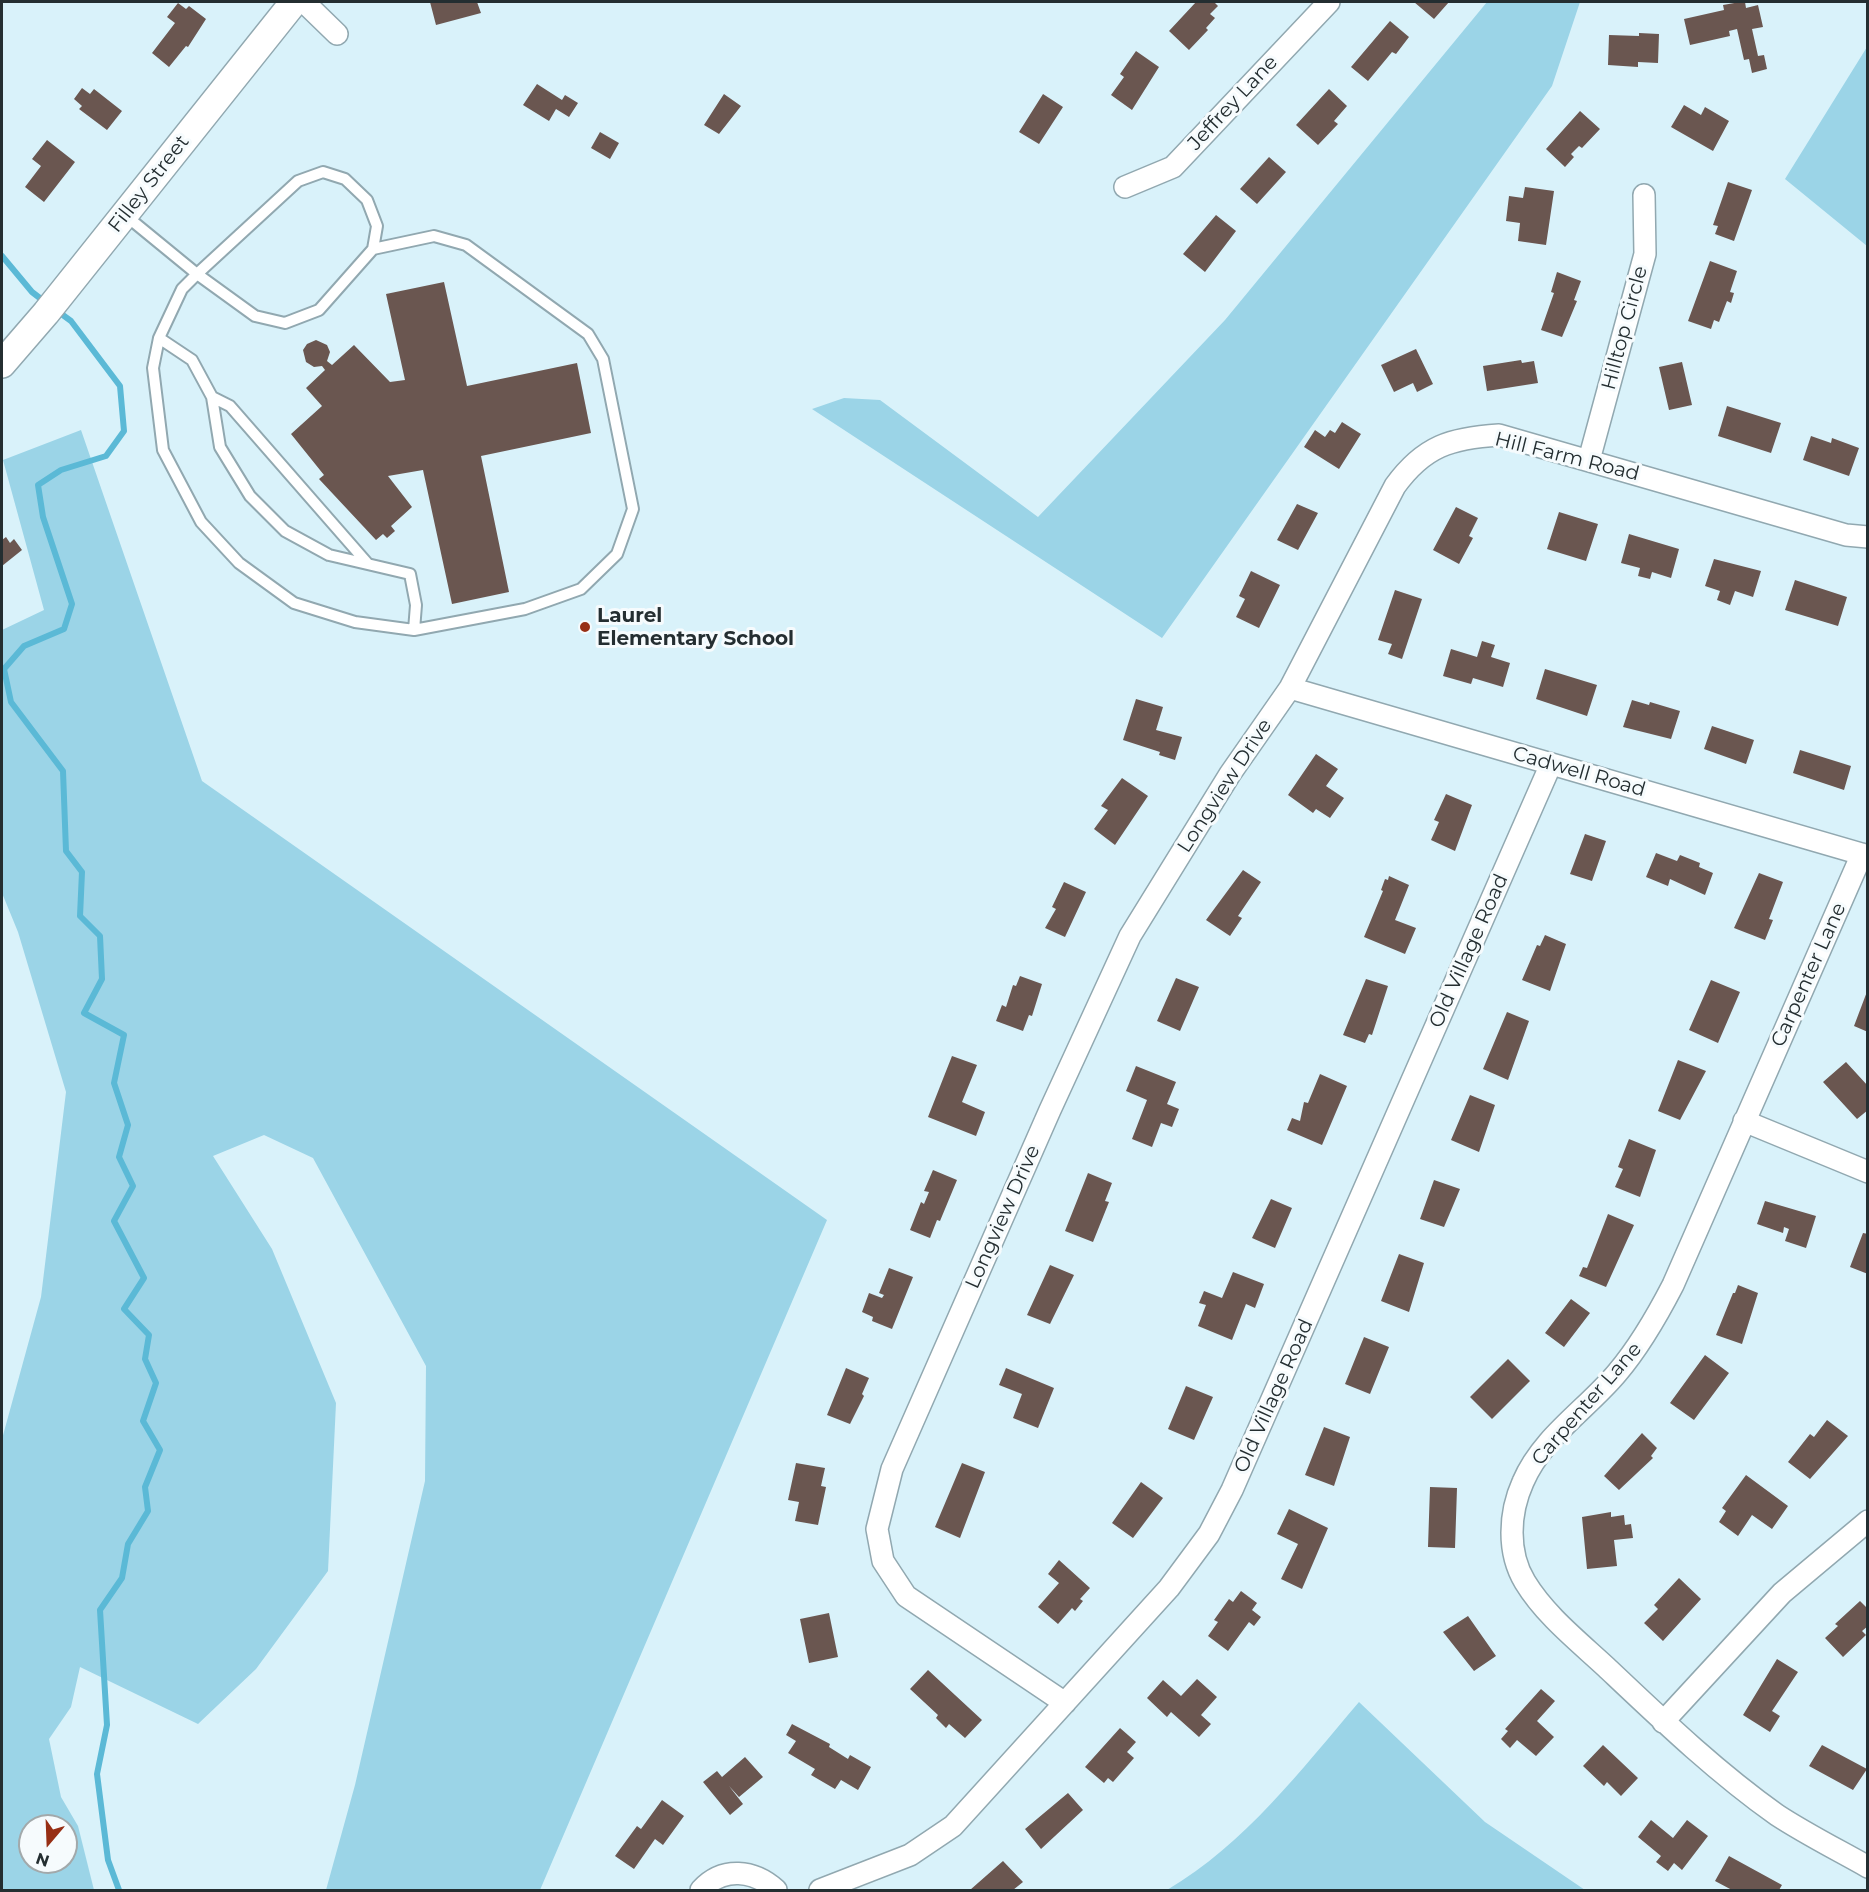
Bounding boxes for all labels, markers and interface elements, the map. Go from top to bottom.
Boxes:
street label: Jeffrey Lane [1183,51,1283,155]
street label: Filley Street [103,130,195,238]
street label: Hilltop Circle [1597,263,1653,393]
street label: Hill Farm Road [1492,427,1642,487]
place label: Laurel Elementary School [597,604,794,651]
marker: Laurel Elementary School [578,620,592,634]
street label: Longview Drive [1173,715,1277,857]
street label: Cadwell Road [1510,742,1648,802]
street label: Old Village Road [1424,870,1514,1032]
street label: Carpenter Lane [1766,899,1852,1051]
street label: Longview Drive [961,1141,1045,1293]
street label: Old Village Road [1229,1315,1319,1477]
street label: Carpenter Lane [1527,1338,1647,1470]
north arrow [18,1814,78,1874]
text: N [33,1849,52,1871]

